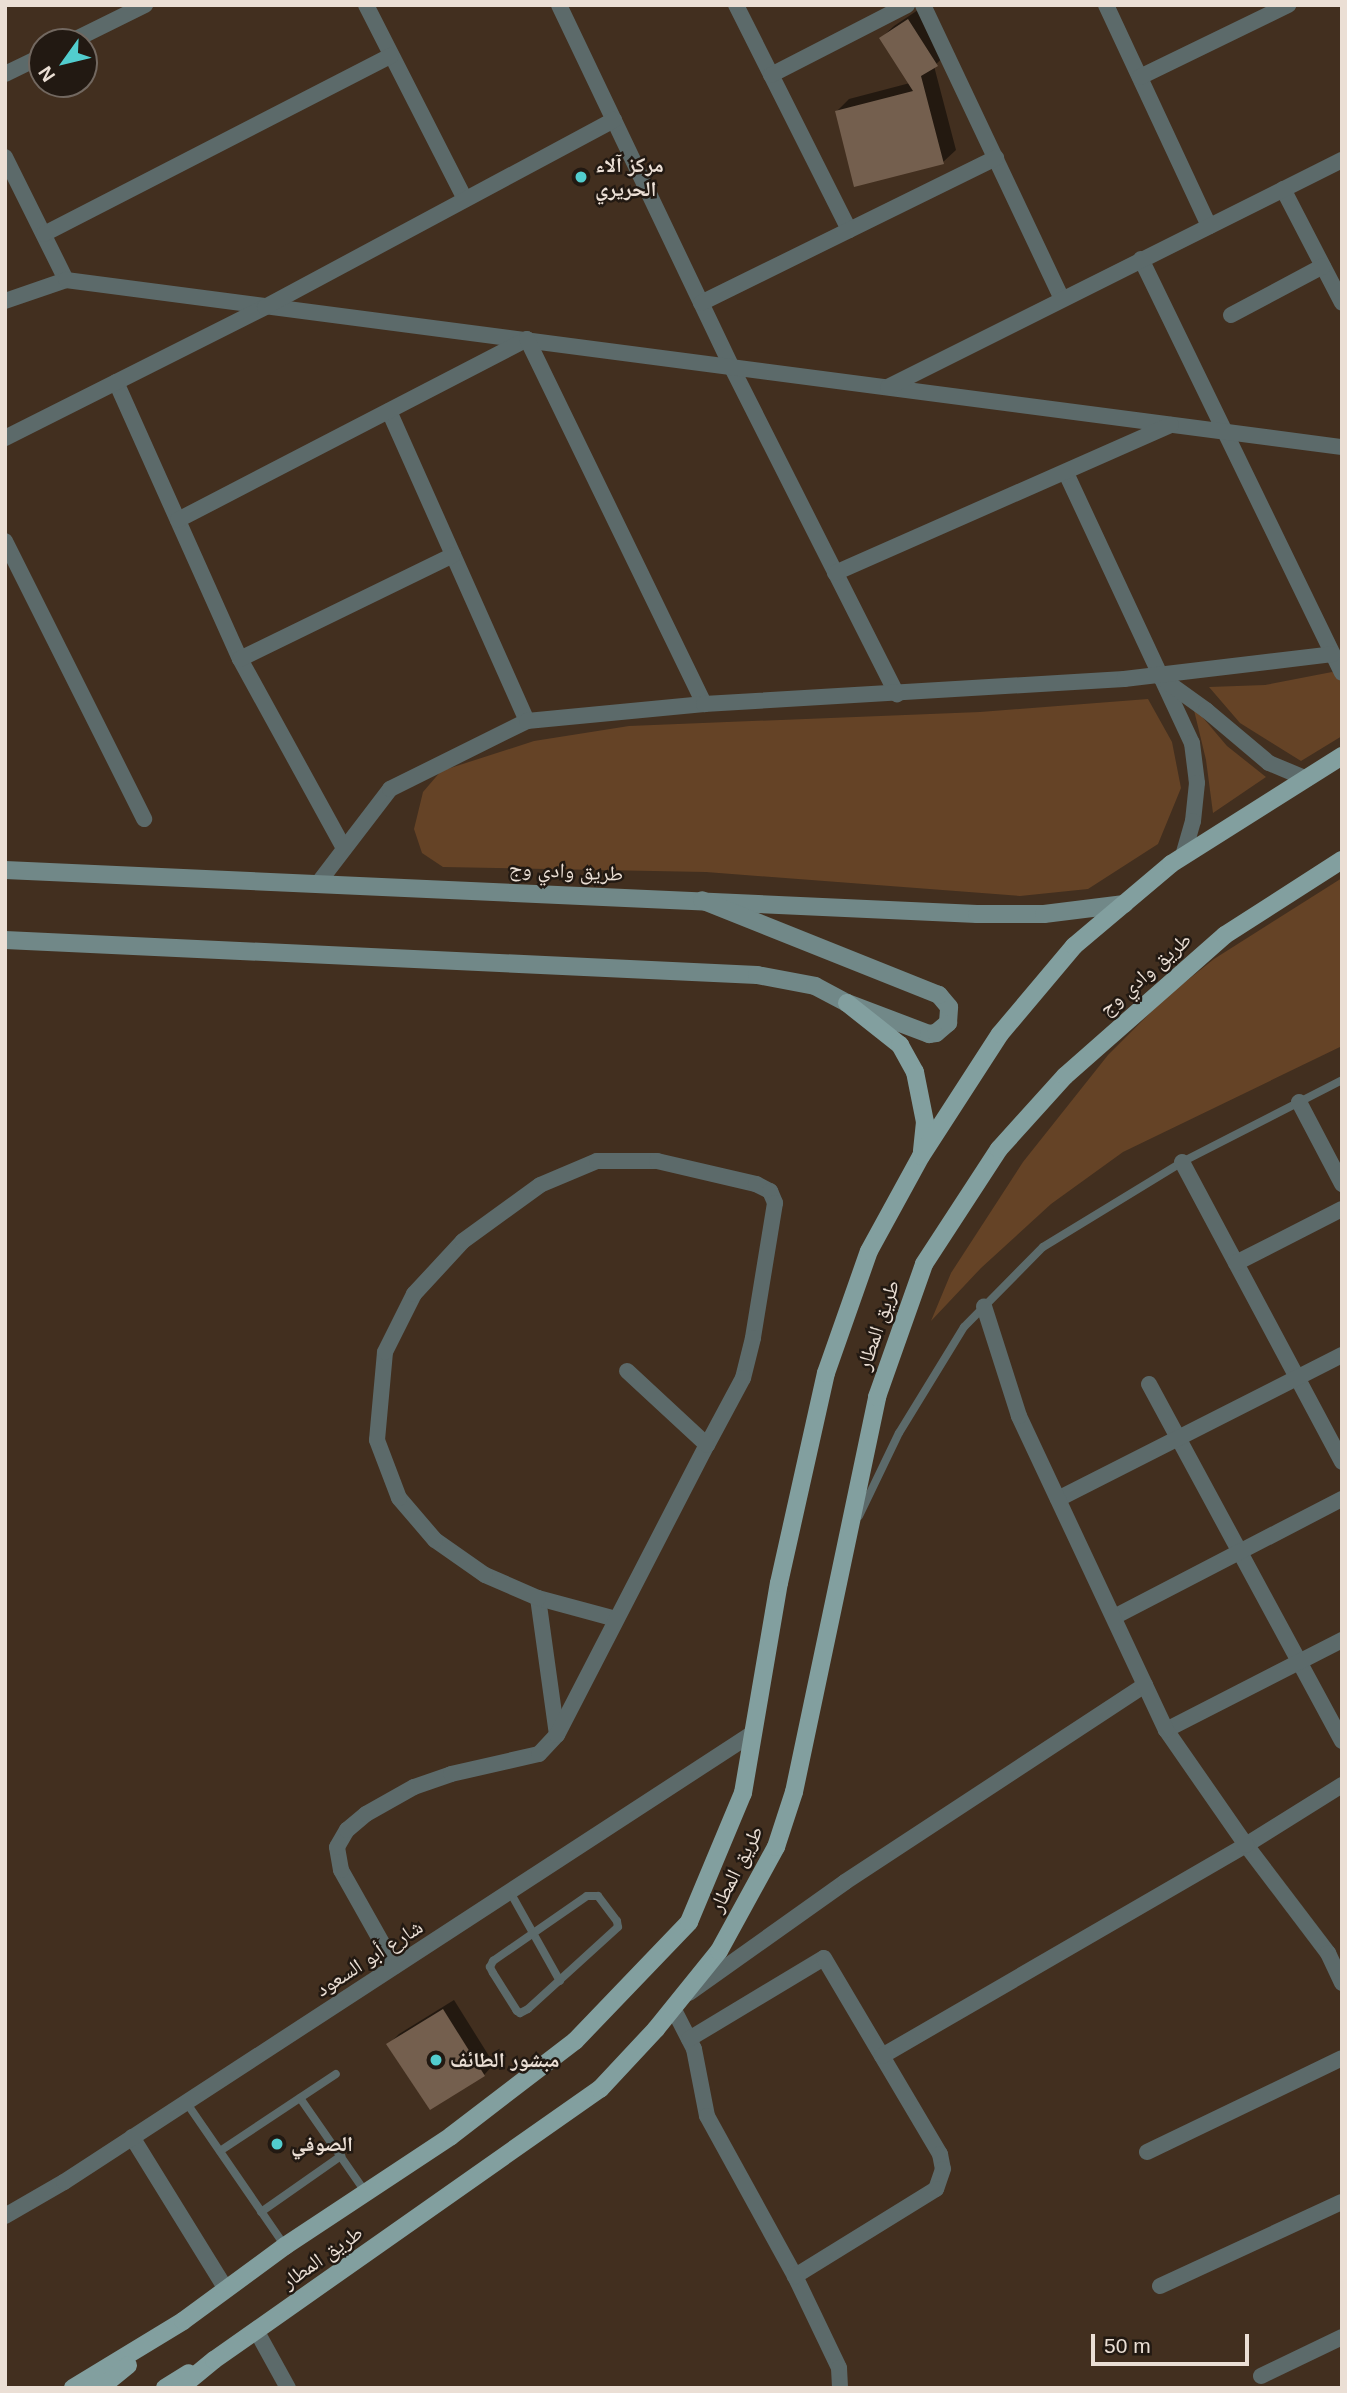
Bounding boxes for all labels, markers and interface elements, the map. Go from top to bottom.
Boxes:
north arrow [28,28,98,98]
text: N [34,62,59,85]
place label: مركز آلاء الحريري [595,152,664,202]
marker: مركز آلاء الحريري [573,169,589,185]
street label: طريق وادي وج [508,855,624,887]
street label: طريق وادي وج [1094,927,1196,1021]
street label: طريق المطار [851,1277,905,1373]
street label: طريق المطار [704,1822,768,1916]
street label: شارع أبو السعود [311,1914,427,2002]
place label: مبشور الطائف [450,2047,559,2073]
marker: مبشور الطائف [428,2052,444,2068]
place label: الصوفي [291,2131,353,2157]
marker: الصوفي [269,2136,285,2152]
street label: طريق المطار [276,2220,368,2294]
scale bar [1095,2320,1252,2364]
text: 50 m [1104,2334,1151,2357]

